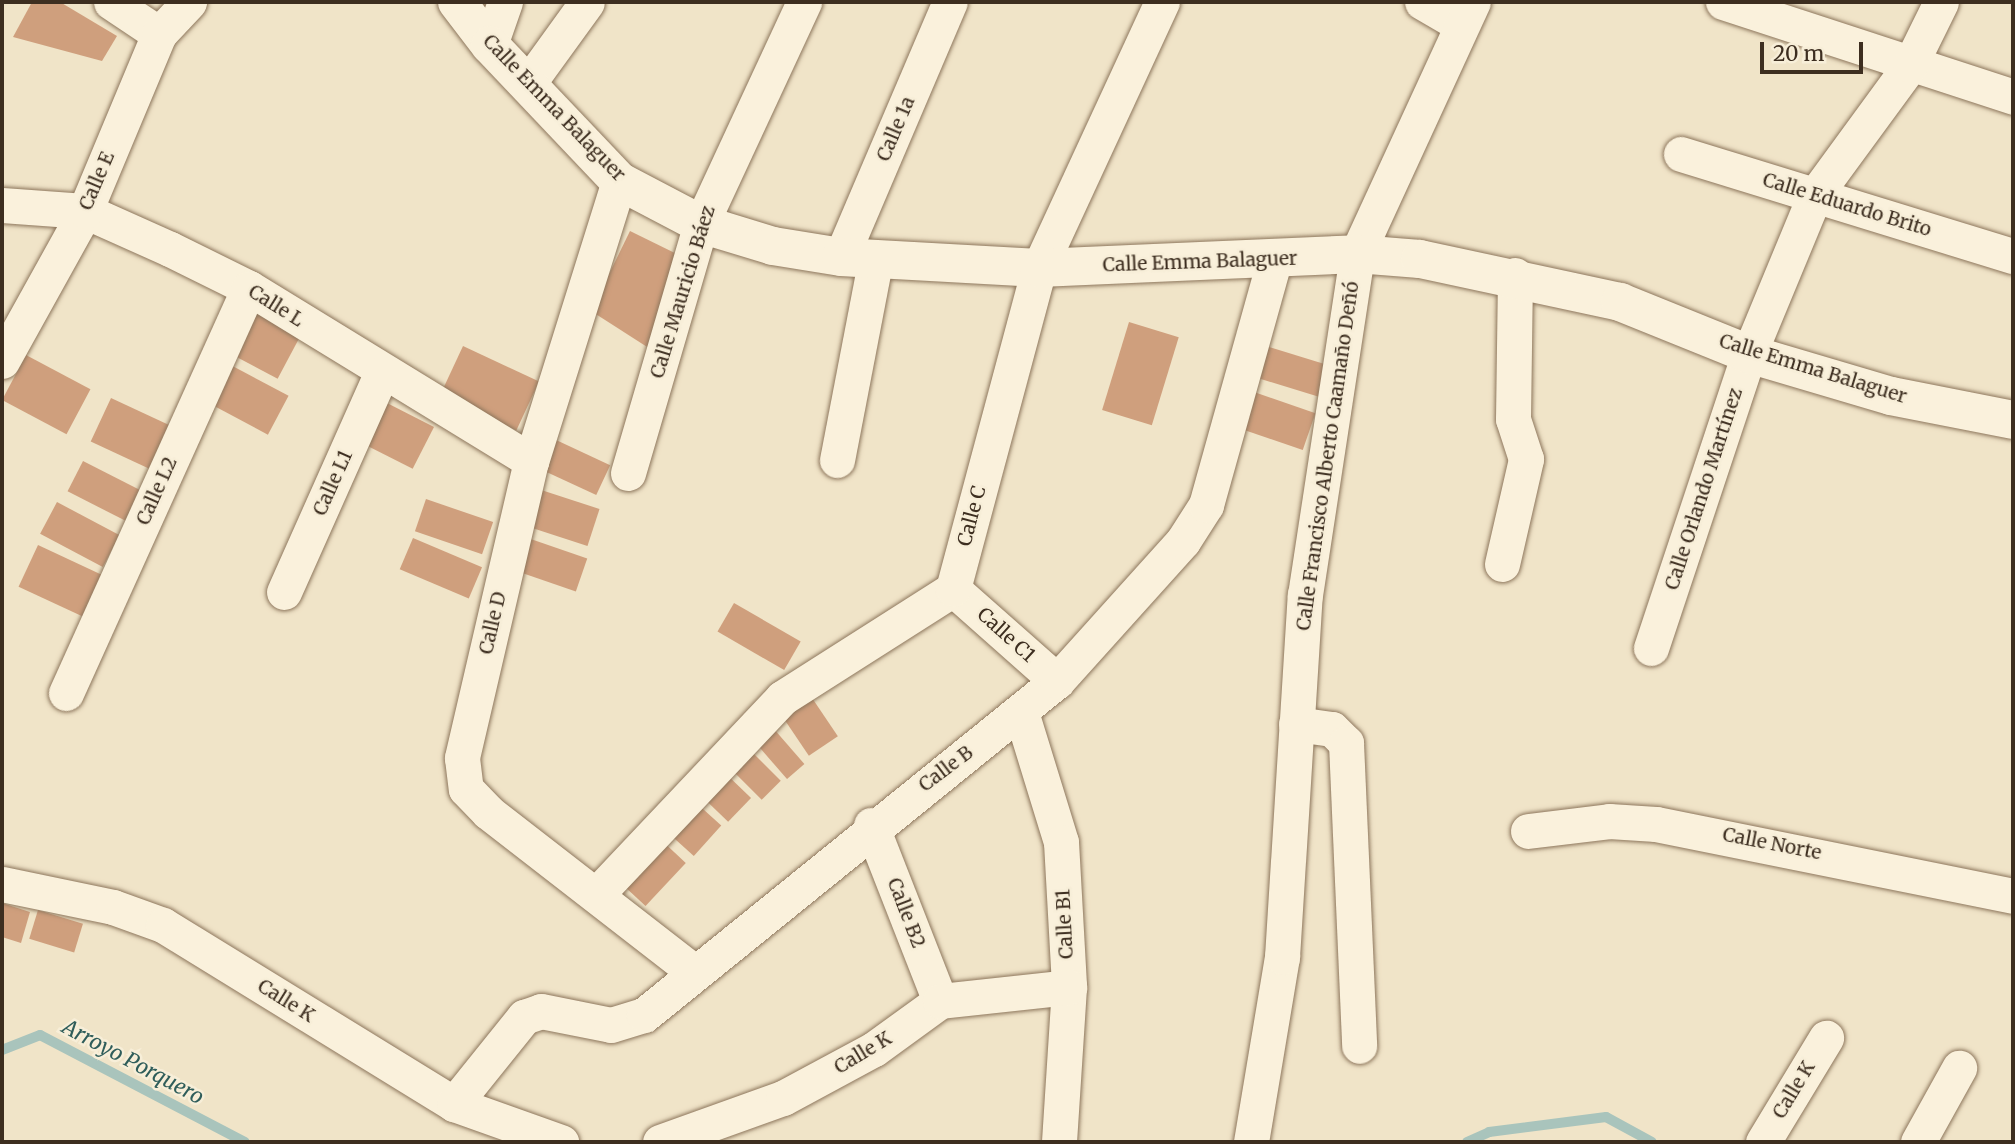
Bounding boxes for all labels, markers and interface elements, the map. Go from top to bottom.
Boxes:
scale bar [1763,28,1866,72]
street label: Calle Emma Balaguer [478,30,630,186]
text: 20 m [1773,40,1824,67]
street label: Calle 1a [872,93,920,165]
street label: Calle E [75,148,119,214]
street label: Calle Eduardo Brito [1760,169,1934,241]
street label: Calle Mauricio Báez [646,203,720,381]
street label: Calle Emma Balaguer [1102,247,1298,277]
street label: Calle L [244,280,308,332]
street label: Calle Francisco Alberto Caamaño Deñó [1292,280,1364,632]
street label: Calle Emma Balaguer [1716,330,1910,408]
street label: Calle Orlando Martínez [1661,385,1747,593]
street label: Calle L1 [309,447,357,519]
street label: Calle L2 [132,453,182,529]
street label: Calle C [953,483,991,549]
street label: Calle D [475,590,511,656]
street label: Calle C1 [972,603,1040,667]
street label: Calle B [914,741,978,797]
street label: Calle Norte [1721,823,1823,865]
street label: Calle B2 [882,875,930,951]
street label: Calle B1 [1052,888,1078,960]
street label: Calle K [253,975,319,1027]
water label: Arroyo Porquero [58,1014,208,1110]
street label: Calle K [830,1027,896,1079]
street label: Calle K [1768,1057,1820,1123]

